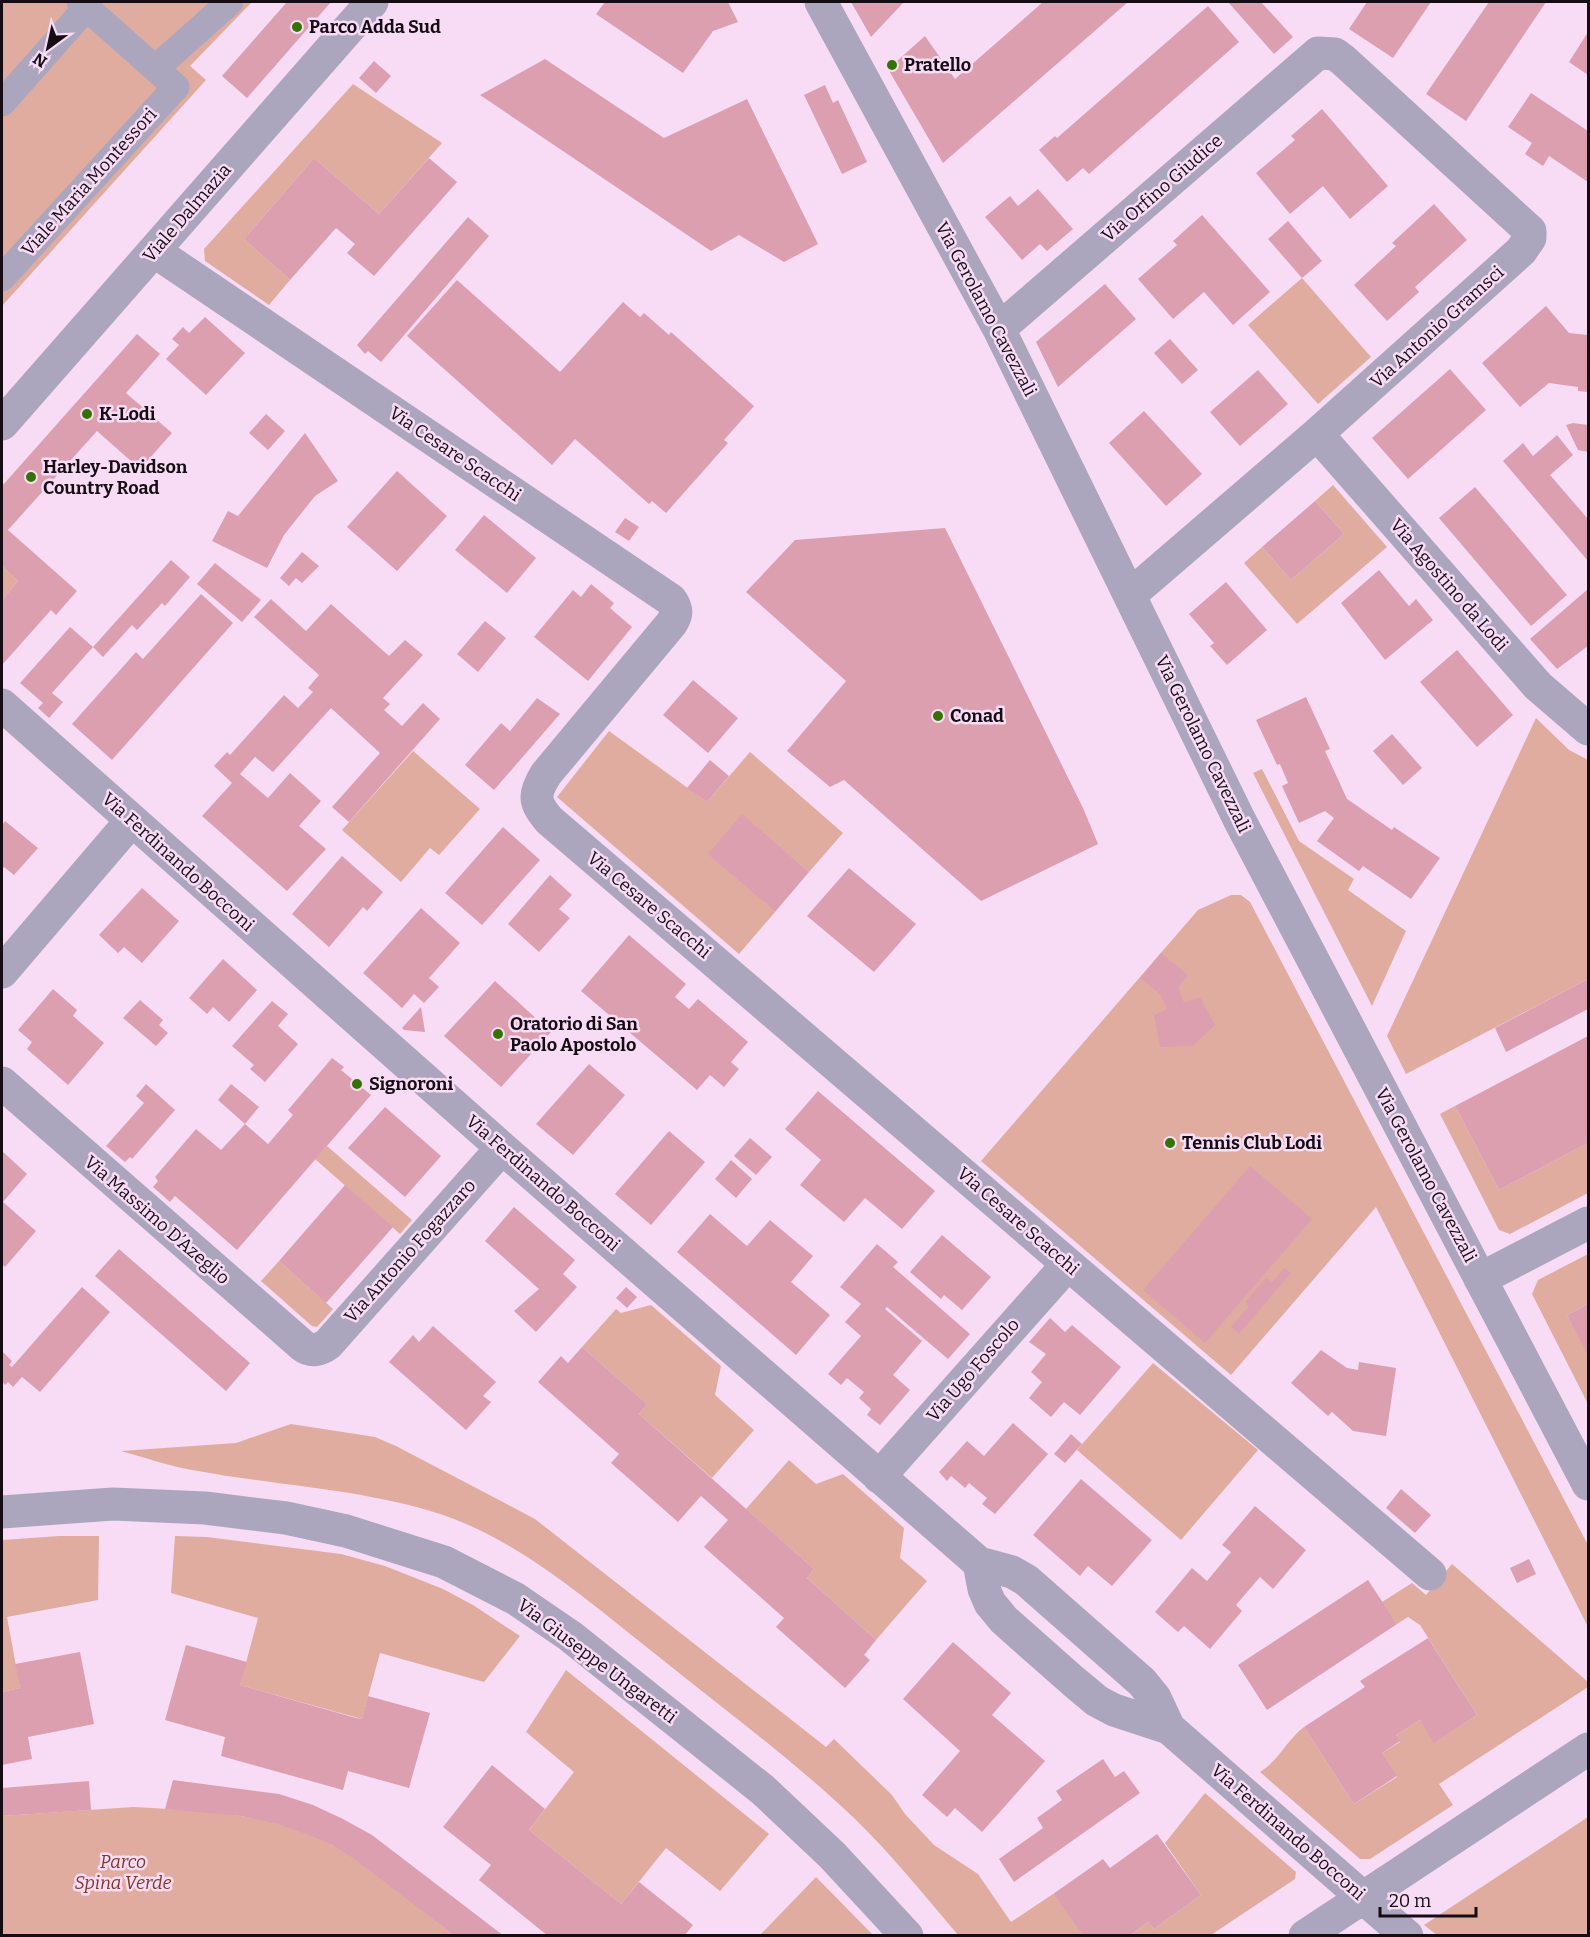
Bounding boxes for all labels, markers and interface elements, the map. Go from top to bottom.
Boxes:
place label: Parco Adda Sud [309,16,441,38]
north arrow [18,18,78,78]
marker: Parco Adda Sud [290,20,304,34]
text: N [30,49,50,71]
place label: Pratello [904,54,971,76]
marker: Pratello [885,58,899,72]
street label: Viale Maria Montessori [17,104,161,260]
street label: Via Orfino Giudice [1097,130,1227,246]
street label: Viale Dalmazia [138,159,236,267]
street label: Via Gerolamo Cavezzali [931,218,1041,400]
street label: Via Antonio Gramsci [1366,261,1508,393]
street label: Via Cesare Scacchi [385,402,525,506]
place label: K-Lodi [99,403,156,425]
marker: K-Lodi [80,407,94,421]
place label: Harley-Davidson Country Road [43,456,188,499]
marker: Harley-Davidson Country Road [24,470,38,484]
street label: Via Agostino da Lodi [1385,514,1513,656]
street label: Via Gerolamo Cavezzali [1150,652,1256,836]
place label: Conad [950,705,1004,727]
marker: Conad [931,709,945,723]
street label: Via Ferdinando Bocconi [97,788,259,936]
street label: Via Cesare Scacchi [583,847,715,963]
place label: Oratorio di San Paolo Apostolo [510,1013,638,1056]
marker: Oratorio di San Paolo Apostolo [491,1027,505,1041]
place label: Signoroni [369,1073,453,1095]
marker: Signoroni [350,1077,364,1091]
street label: Via Gerolamo Cavezzali [1371,1084,1481,1266]
street label: Via Ferdinando Bocconi [461,1110,625,1256]
place label: Tennis Club Lodi [1182,1132,1322,1154]
marker: Tennis Club Lodi [1163,1136,1177,1150]
street label: Via Massimo D’Azeglio [80,1151,234,1289]
street label: Via Cesare Scacchi [953,1162,1083,1280]
street label: Via Antonio Fogazzaro [340,1175,480,1327]
street label: Via Ugo Foscolo [922,1314,1024,1426]
street label: Via Giuseppe Ungaretti [513,1594,681,1728]
street label: Via Ferdinando Bocconi [1206,1759,1370,1905]
park label: Parco Spina Verde [74,1851,172,1894]
scale bar [1380,1880,1476,1918]
text: 20 m [1389,1890,1431,1912]

